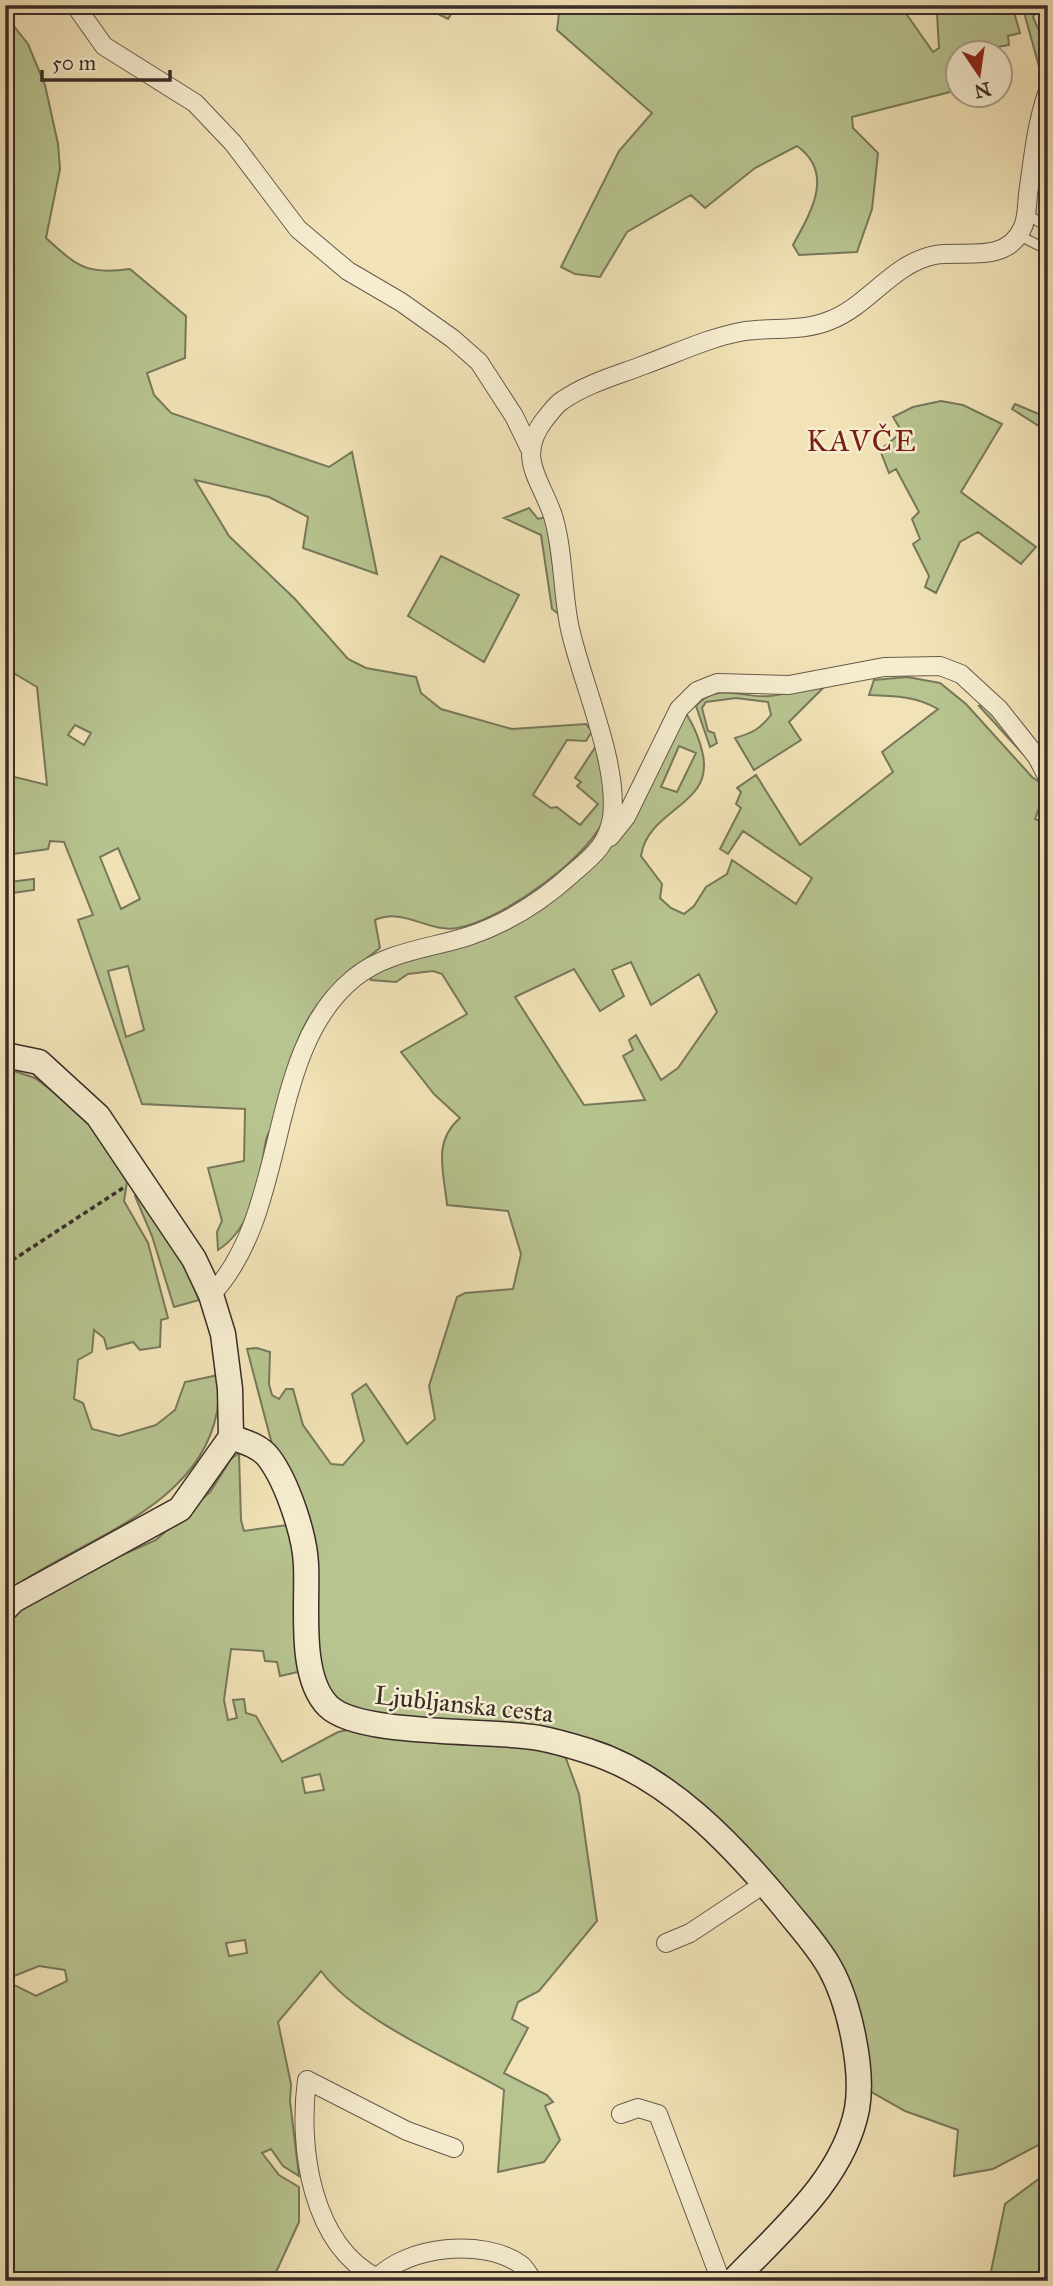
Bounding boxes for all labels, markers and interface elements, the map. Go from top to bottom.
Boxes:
scale bar [42,38,170,82]
north arrow [944,38,1014,108]
text: 50 m [52,50,97,76]
text: N [972,77,993,103]
district label: KAVČE [806,423,918,459]
street label: Ljubljanska cesta [373,1679,555,1729]

